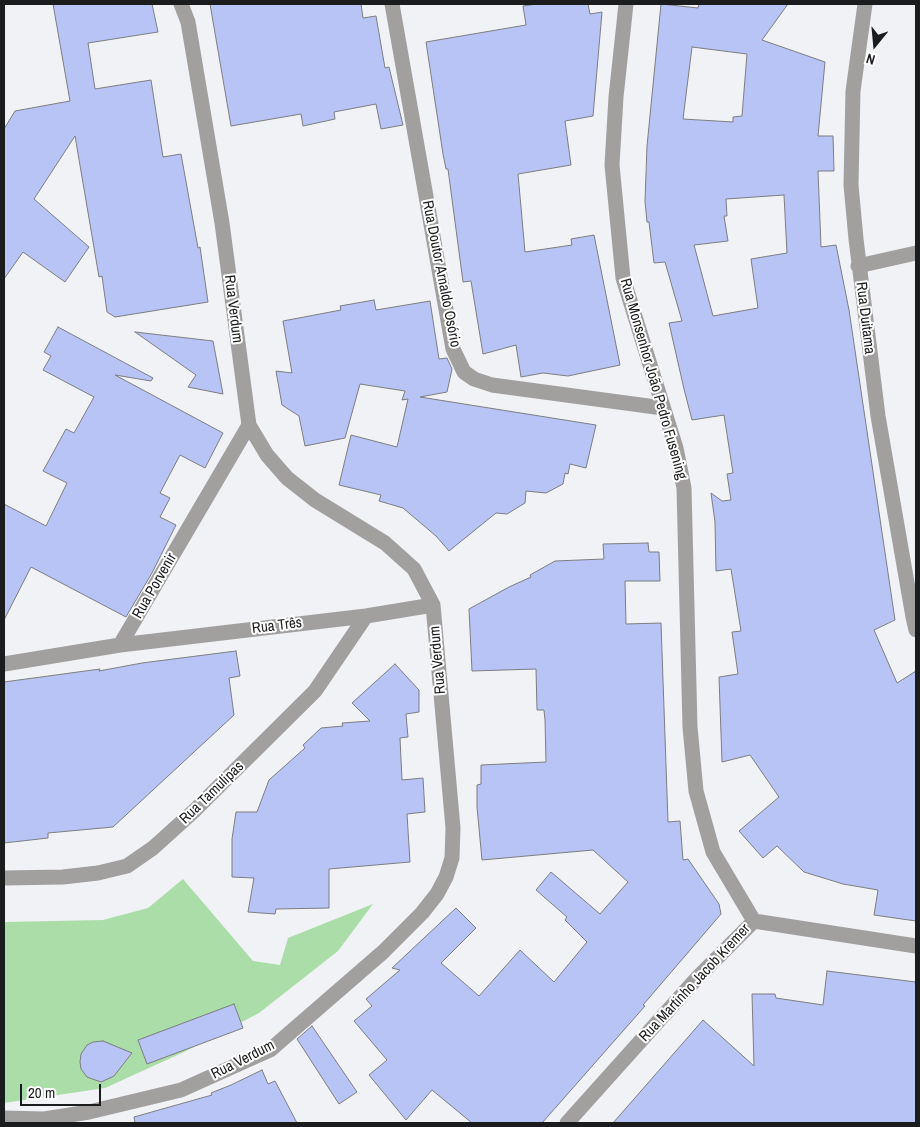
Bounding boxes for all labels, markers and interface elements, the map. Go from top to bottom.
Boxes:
north arrow [850,20,900,70]
text: N [864,50,877,69]
street label: Rua Doutor Arnaldo Osório [418,199,464,349]
street label: Rua Verdum [220,274,246,344]
street label: Rua Monsenhor João Pedro Fusening [616,276,690,482]
street label: Rua Duitama [852,281,878,355]
street label: Rua Porvenir [129,550,181,622]
street label: Rua Três [251,614,303,638]
street label: Rua Verdum [426,625,450,695]
street label: Rua Tamulipas [176,758,248,828]
street label: Rua Martinho Jacob Kremer [636,920,754,1046]
street label: Rua Verdum [208,1036,278,1084]
scale bar [22,1074,104,1106]
text: 20 m [28,1082,55,1103]

